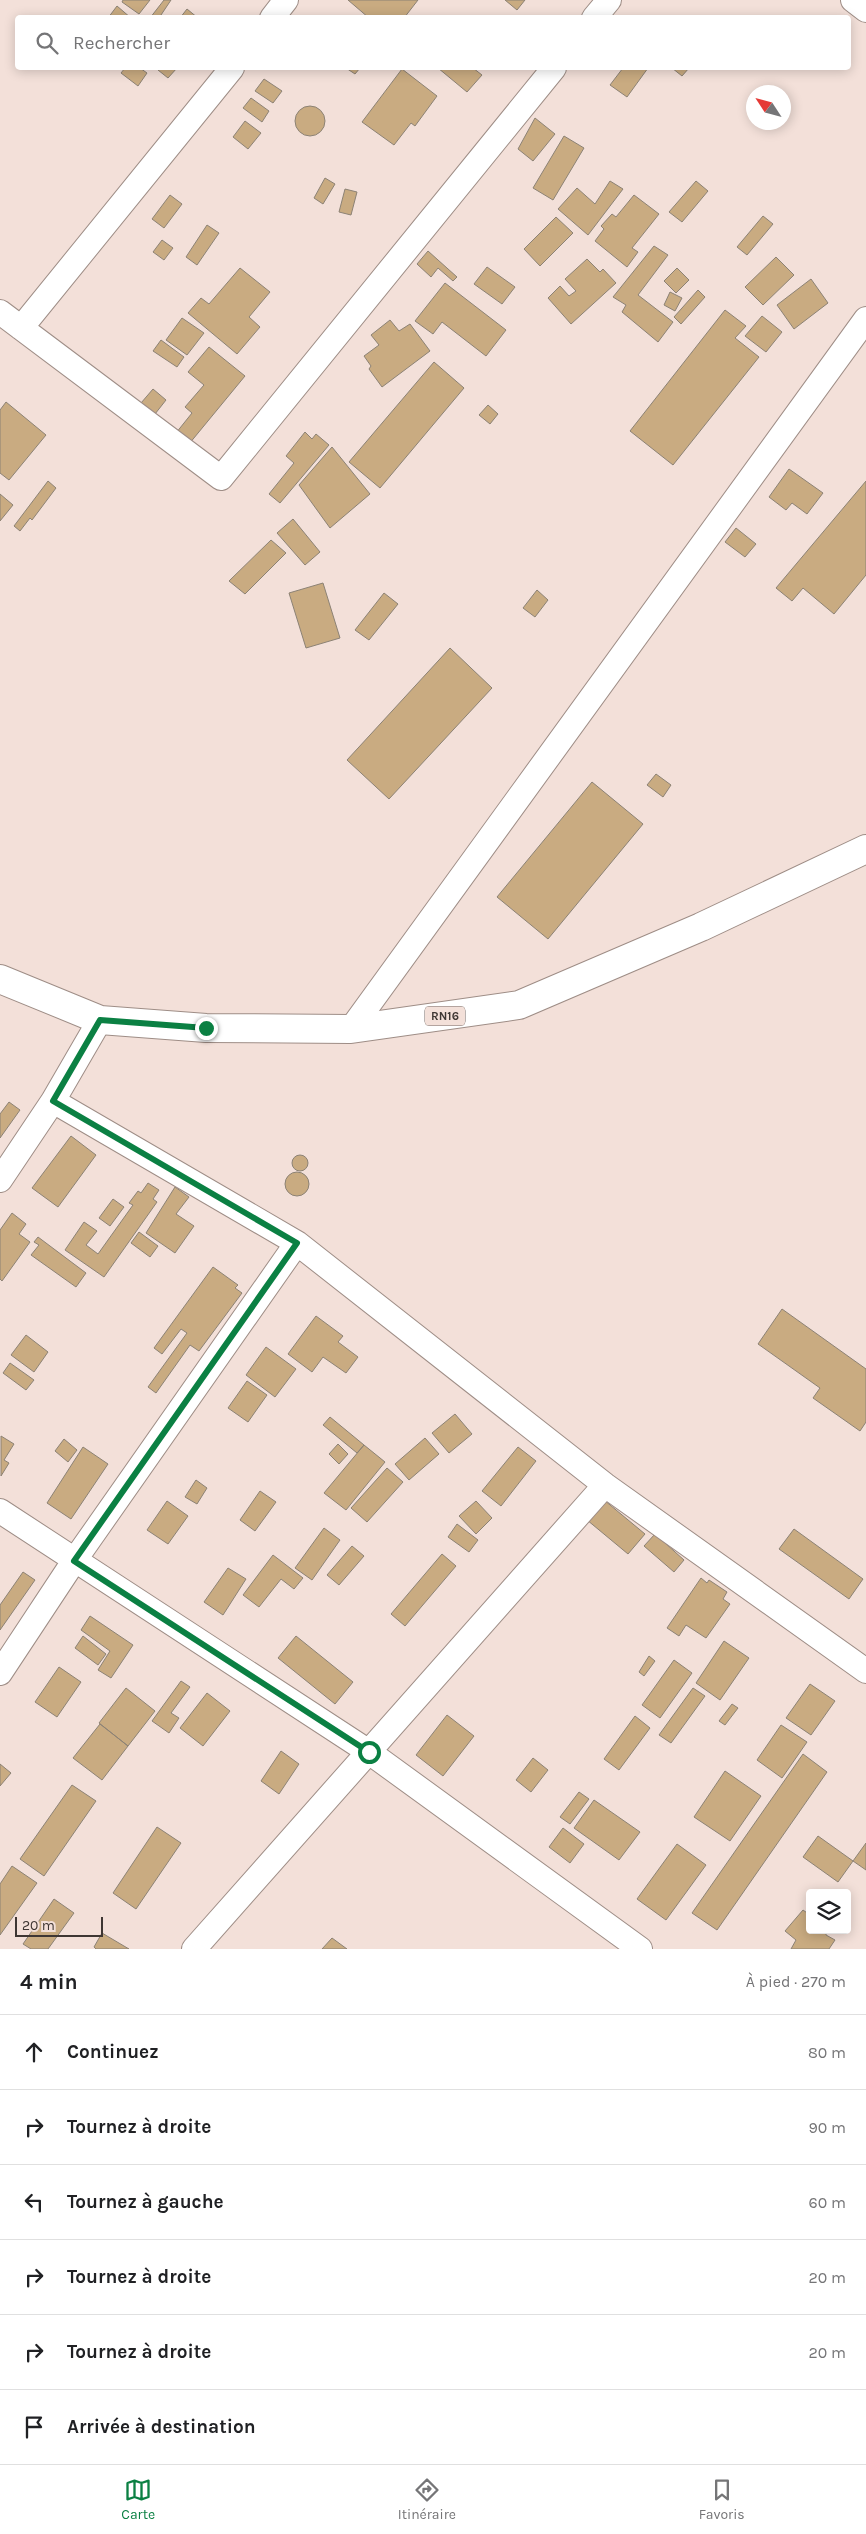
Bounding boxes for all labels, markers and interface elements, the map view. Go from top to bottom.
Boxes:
search box [15,15,851,70]
icon: search [33,29,61,57]
text: Rechercher [73,32,170,54]
north arrow [746,85,791,130]
road number: RN16 [425,1006,465,1026]
route end [195,1017,218,1040]
route start [358,1741,381,1764]
map controls [806,1889,851,1934]
button: layers [806,1889,851,1934]
scale bar [15,1914,102,1937]
text: 20 m [22,1917,55,1934]
text: 4 min [20,1970,78,1994]
text: À pied · 270 m [746,1972,846,1991]
icon: ahead [20,2038,48,2066]
text: Continuez [67,2041,159,2063]
text: 80 m [808,2043,846,2062]
icon: right [20,2113,48,2141]
text: Tournez à droite [67,2116,211,2138]
text: 90 m [808,2118,846,2137]
icon: left [20,2188,48,2216]
text: Tournez à gauche [67,2191,224,2213]
text: 60 m [809,2193,846,2212]
icon: right [20,2263,48,2291]
text: Tournez à droite [67,2266,211,2288]
text: 20 m [808,2268,846,2287]
icon: right [20,2338,48,2366]
text: Tournez à droite [67,2341,211,2363]
text: 20 m [808,2343,846,2362]
icon: arrive [20,2413,48,2441]
text: Arrivée à destination [67,2416,256,2438]
tab: Carte [121,2476,155,2523]
tab: Itinéraire [398,2476,456,2523]
tab: Favoris [699,2476,745,2523]

